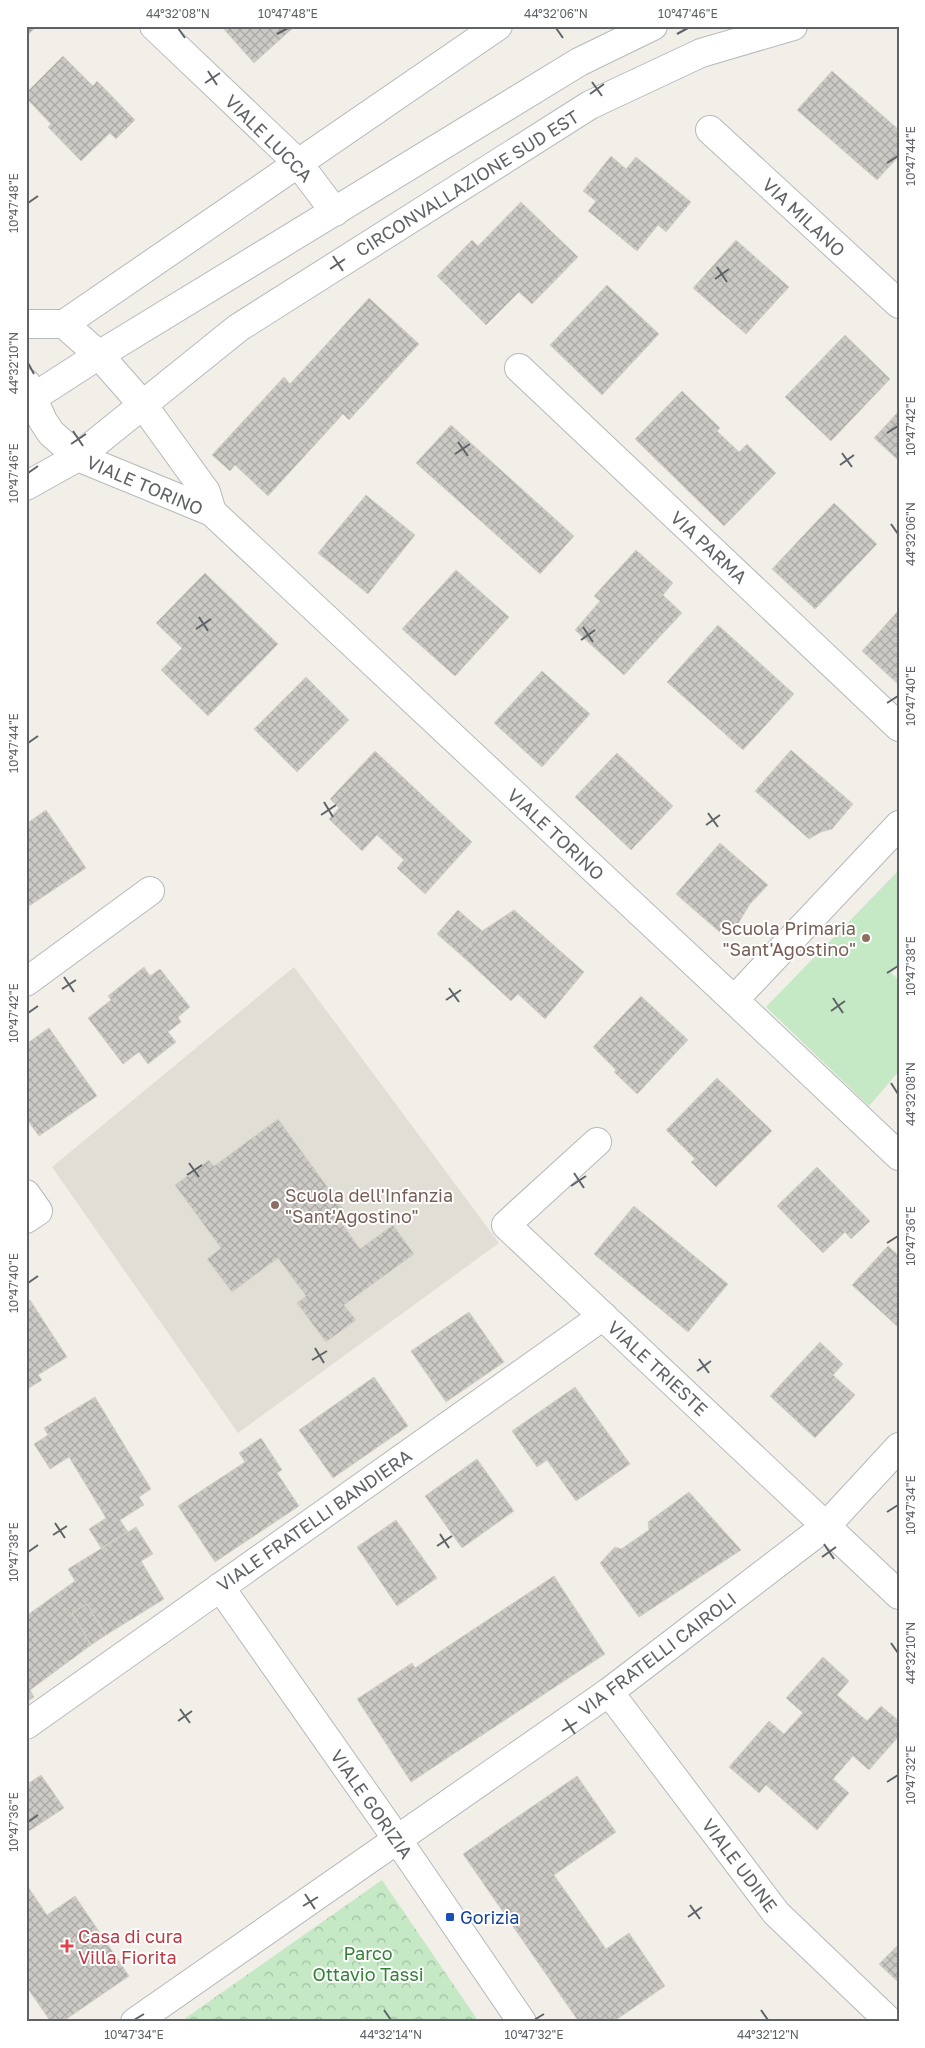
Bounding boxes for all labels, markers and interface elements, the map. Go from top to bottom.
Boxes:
text: 44°32'08"N [146,6,210,21]
text: 10°47'48"E [258,6,318,21]
text: 44°32'06"N [524,6,588,21]
text: 10°47'46"E [658,6,718,21]
street label: VIALE LUCCA [221,90,317,186]
street label: CIRCONVALLAZIONE SUD EST [351,105,583,261]
text: 10°47'44"E [903,126,918,186]
text: 10°47'48"E [6,173,21,233]
street label: VIA MILANO [758,173,850,261]
text: 44°32'10"N [6,332,21,394]
text: 10°47'42"E [903,396,918,456]
text: 10°47'46"E [6,443,21,503]
street label: VIALE TORINO [83,451,207,519]
text: 44°32'06"N [903,502,918,566]
street label: VIA PARMA [666,506,752,588]
text: 10°47'40"E [903,666,918,726]
text: 10°47'44"E [6,713,21,773]
street label: VIALE TORINO [503,783,609,885]
place label: Scuola Primaria "Sant'Agostino" [721,917,856,960]
marker: Scuola Primaria "Sant'Agostino" [860,932,872,944]
text: 10°47'38"E [903,936,918,996]
text: 10°47'42"E [6,983,21,1043]
text: 44°32'08"N [903,1062,918,1126]
place label: Scuola dell'Infanzia "Sant'Agostino" [285,1184,453,1227]
marker: Scuola dell'Infanzia "Sant'Agostino" [269,1199,281,1211]
text: 10°47'36"E [903,1206,918,1266]
text: 10°47'40"E [6,1253,21,1313]
street label: VIALE TRIESTE [603,1316,713,1420]
street label: VIALE FRATELLI BANDIERA [212,1444,416,1596]
text: 10°47'34"E [903,1475,918,1535]
text: 10°47'38"E [6,1522,21,1582]
street label: VIA FRATELLI CAIROLI [574,1588,740,1720]
text: 44°32'10"N [903,1622,918,1684]
street label: VIALE GORIZIA [326,1745,418,1863]
text: 10°47'32"E [903,1745,918,1805]
text: 10°47'36"E [6,1792,21,1852]
street label: VIALE UDINE [698,1814,782,1916]
place label: Gorizia [460,1906,520,1928]
marker: Gorizia [444,1911,456,1923]
place label: Casa di cura Villa Fiorita [78,1925,183,1968]
marker: Casa di cura Villa Fiorita [60,1939,74,1953]
park label: Parco Ottavio Tassi [312,1942,424,1985]
text: 10°47'34"E [104,2027,164,2042]
text: 44°32'14"N [360,2027,422,2042]
text: 10°47'32"E [504,2027,564,2042]
text: 44°32'12"N [737,2027,799,2042]

